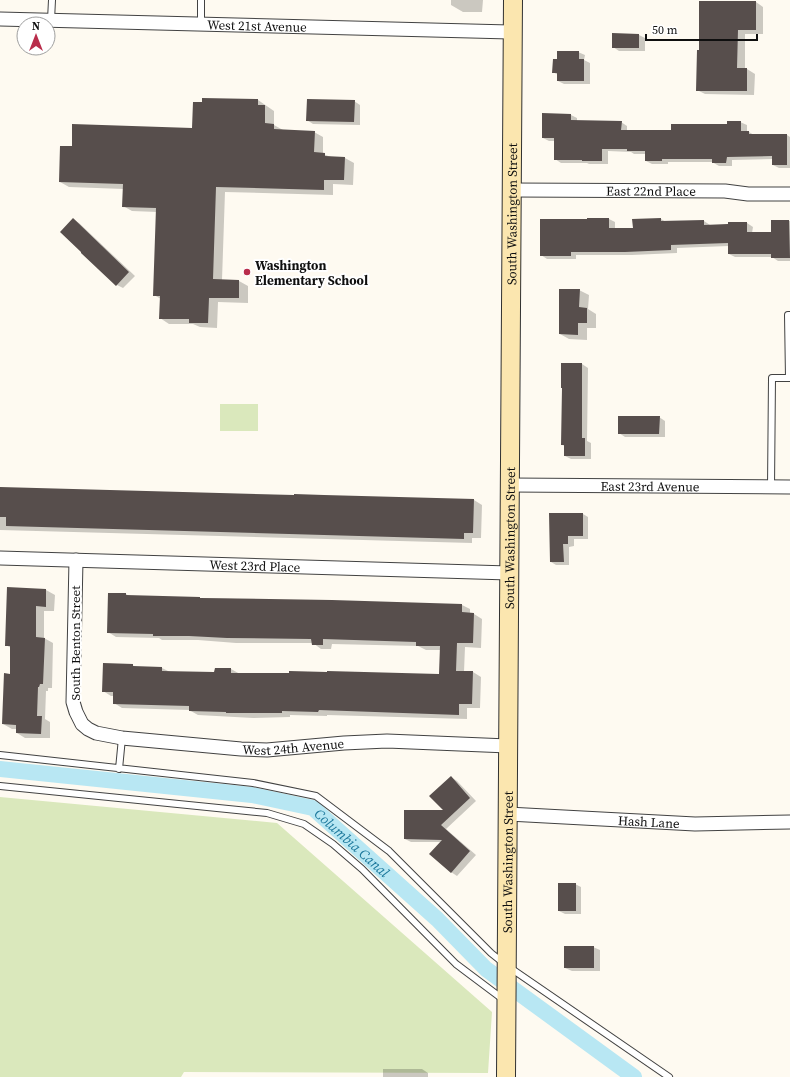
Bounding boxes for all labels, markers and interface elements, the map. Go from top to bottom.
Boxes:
north arrow [16,16,56,56]
street label: West 21st Avenue [207,16,307,36]
scale bar [646,16,757,42]
text: N [32,19,40,34]
text: 50 m [652,22,678,38]
street label: South Washington Street [503,142,521,285]
street label: East 22nd Place [606,182,696,200]
place label: Washington Elementary School [255,257,368,289]
marker: Washington Elementary School [242,267,252,277]
street label: South Washington Street [501,466,519,609]
street label: East 23rd Avenue [600,478,700,495]
street label: West 23rd Place [209,556,301,576]
street label: South Benton Street [67,585,84,700]
street label: West 24th Avenue [242,735,345,759]
street label: South Washington Street [499,790,517,933]
water label: Columbia Canal [310,804,394,882]
street label: Hash Lane [617,812,680,832]

